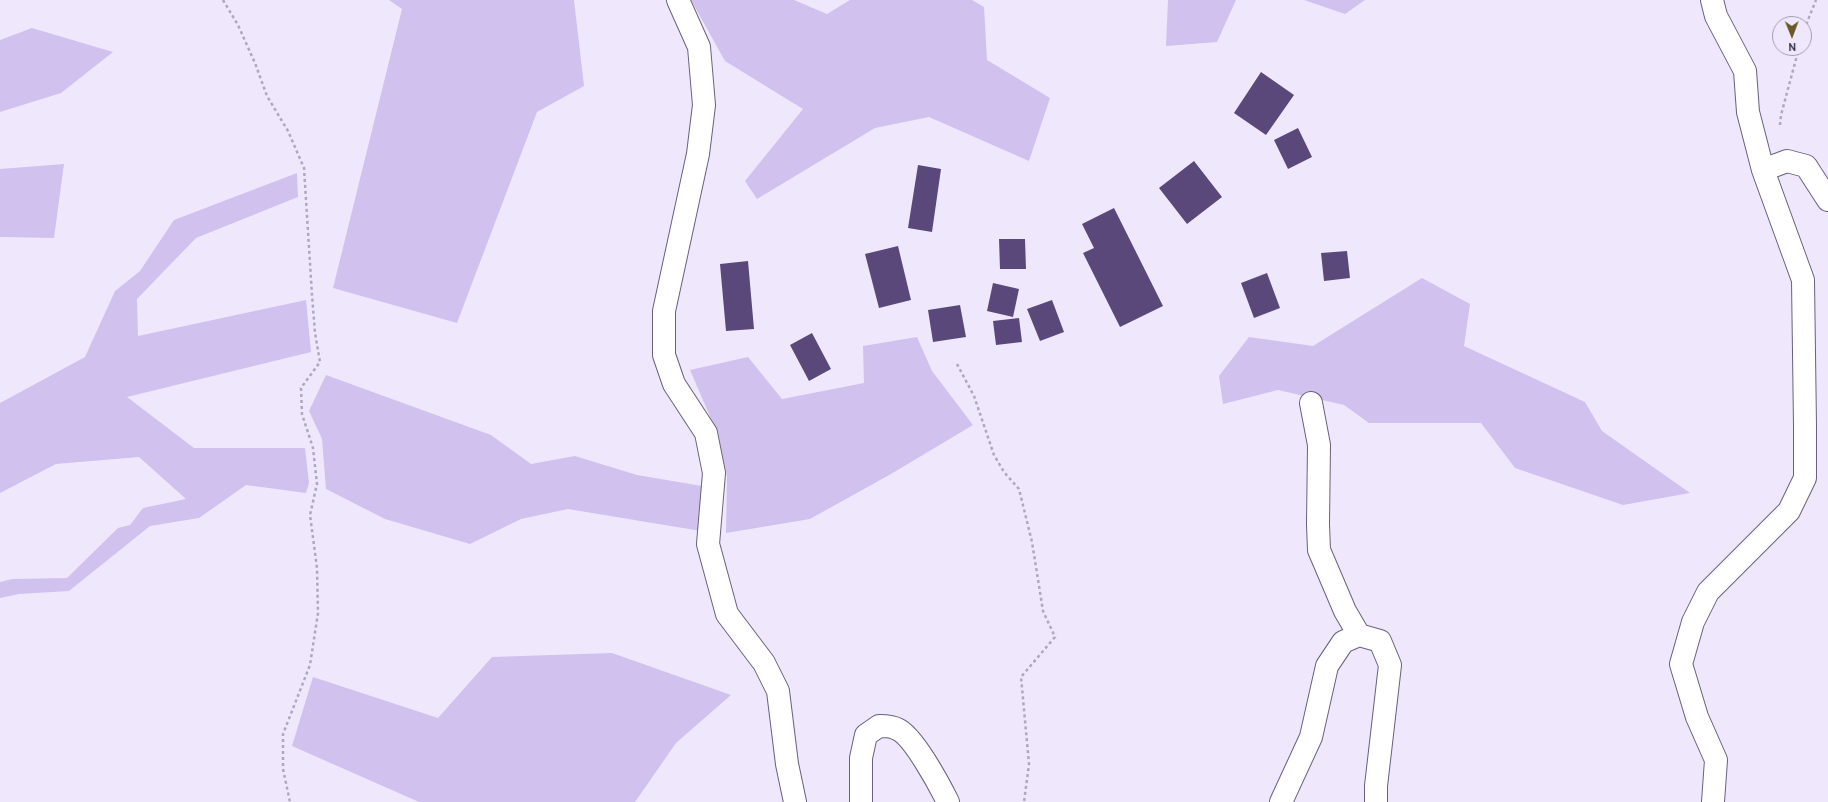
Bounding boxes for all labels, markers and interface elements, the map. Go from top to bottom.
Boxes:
north arrow [1772,16,1812,56]
text: N [1788,40,1796,54]

